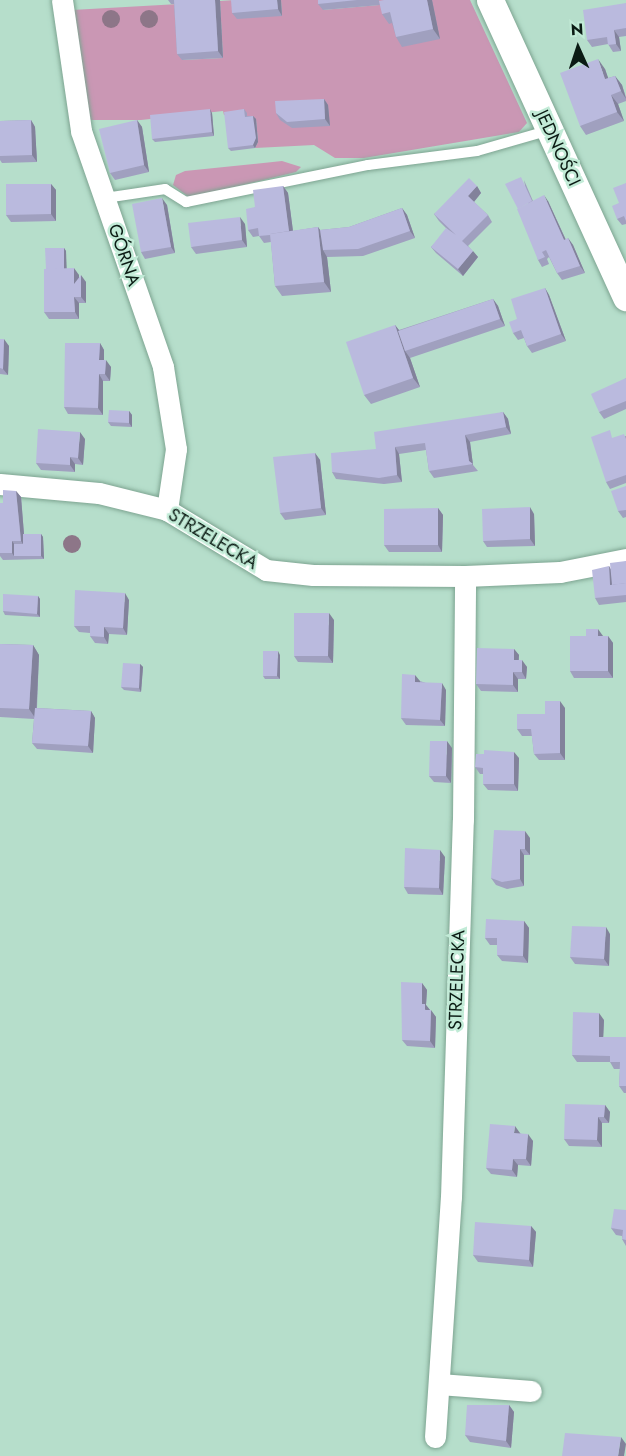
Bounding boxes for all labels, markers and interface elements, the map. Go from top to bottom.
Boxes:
north arrow [548,18,608,78]
text: N [570,18,584,41]
street label: JEDNOŚCI [531,107,585,189]
street label: GÓRNA [103,221,145,289]
street label: STRZELECKA [164,504,262,574]
street label: STRZELECKA [444,929,470,1031]

